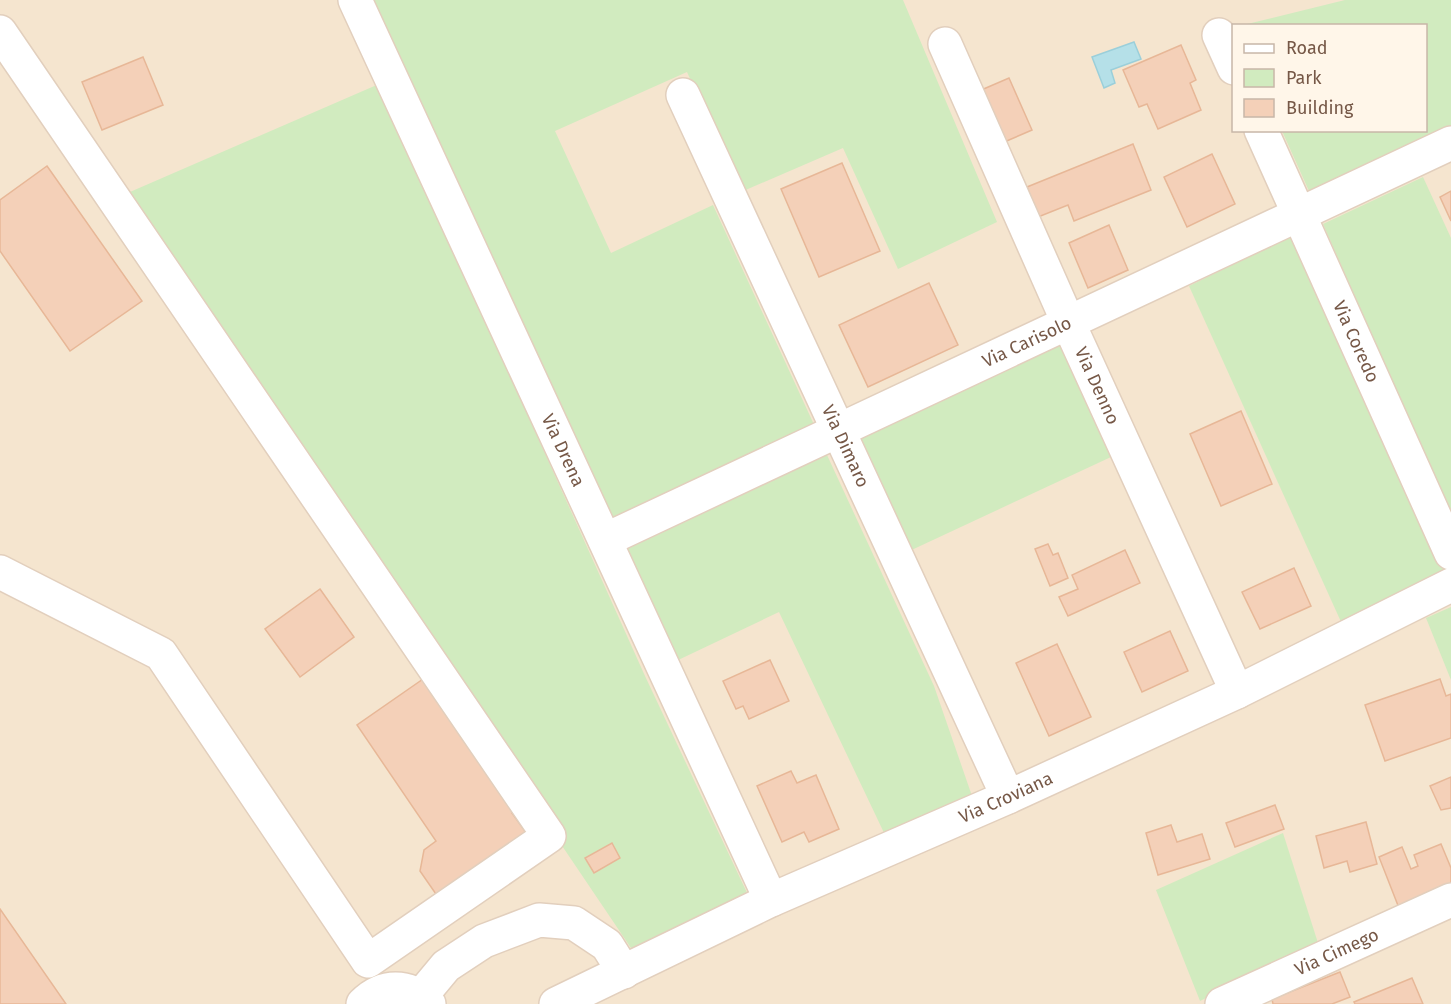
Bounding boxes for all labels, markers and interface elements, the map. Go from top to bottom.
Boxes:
legend [1232,24,1427,132]
text: Road [1286,37,1328,59]
text: Park [1286,67,1322,89]
text: Building [1286,97,1354,119]
street label: Via Coredo [1328,297,1384,386]
street label: Via Carisolo [979,312,1075,372]
street label: Via Denno [1070,343,1124,428]
street label: Via Dimaro [817,401,874,491]
street label: Via Drena [537,410,589,490]
street label: Via Croviana [955,767,1056,828]
street label: Via Cimego [1291,923,1382,980]

